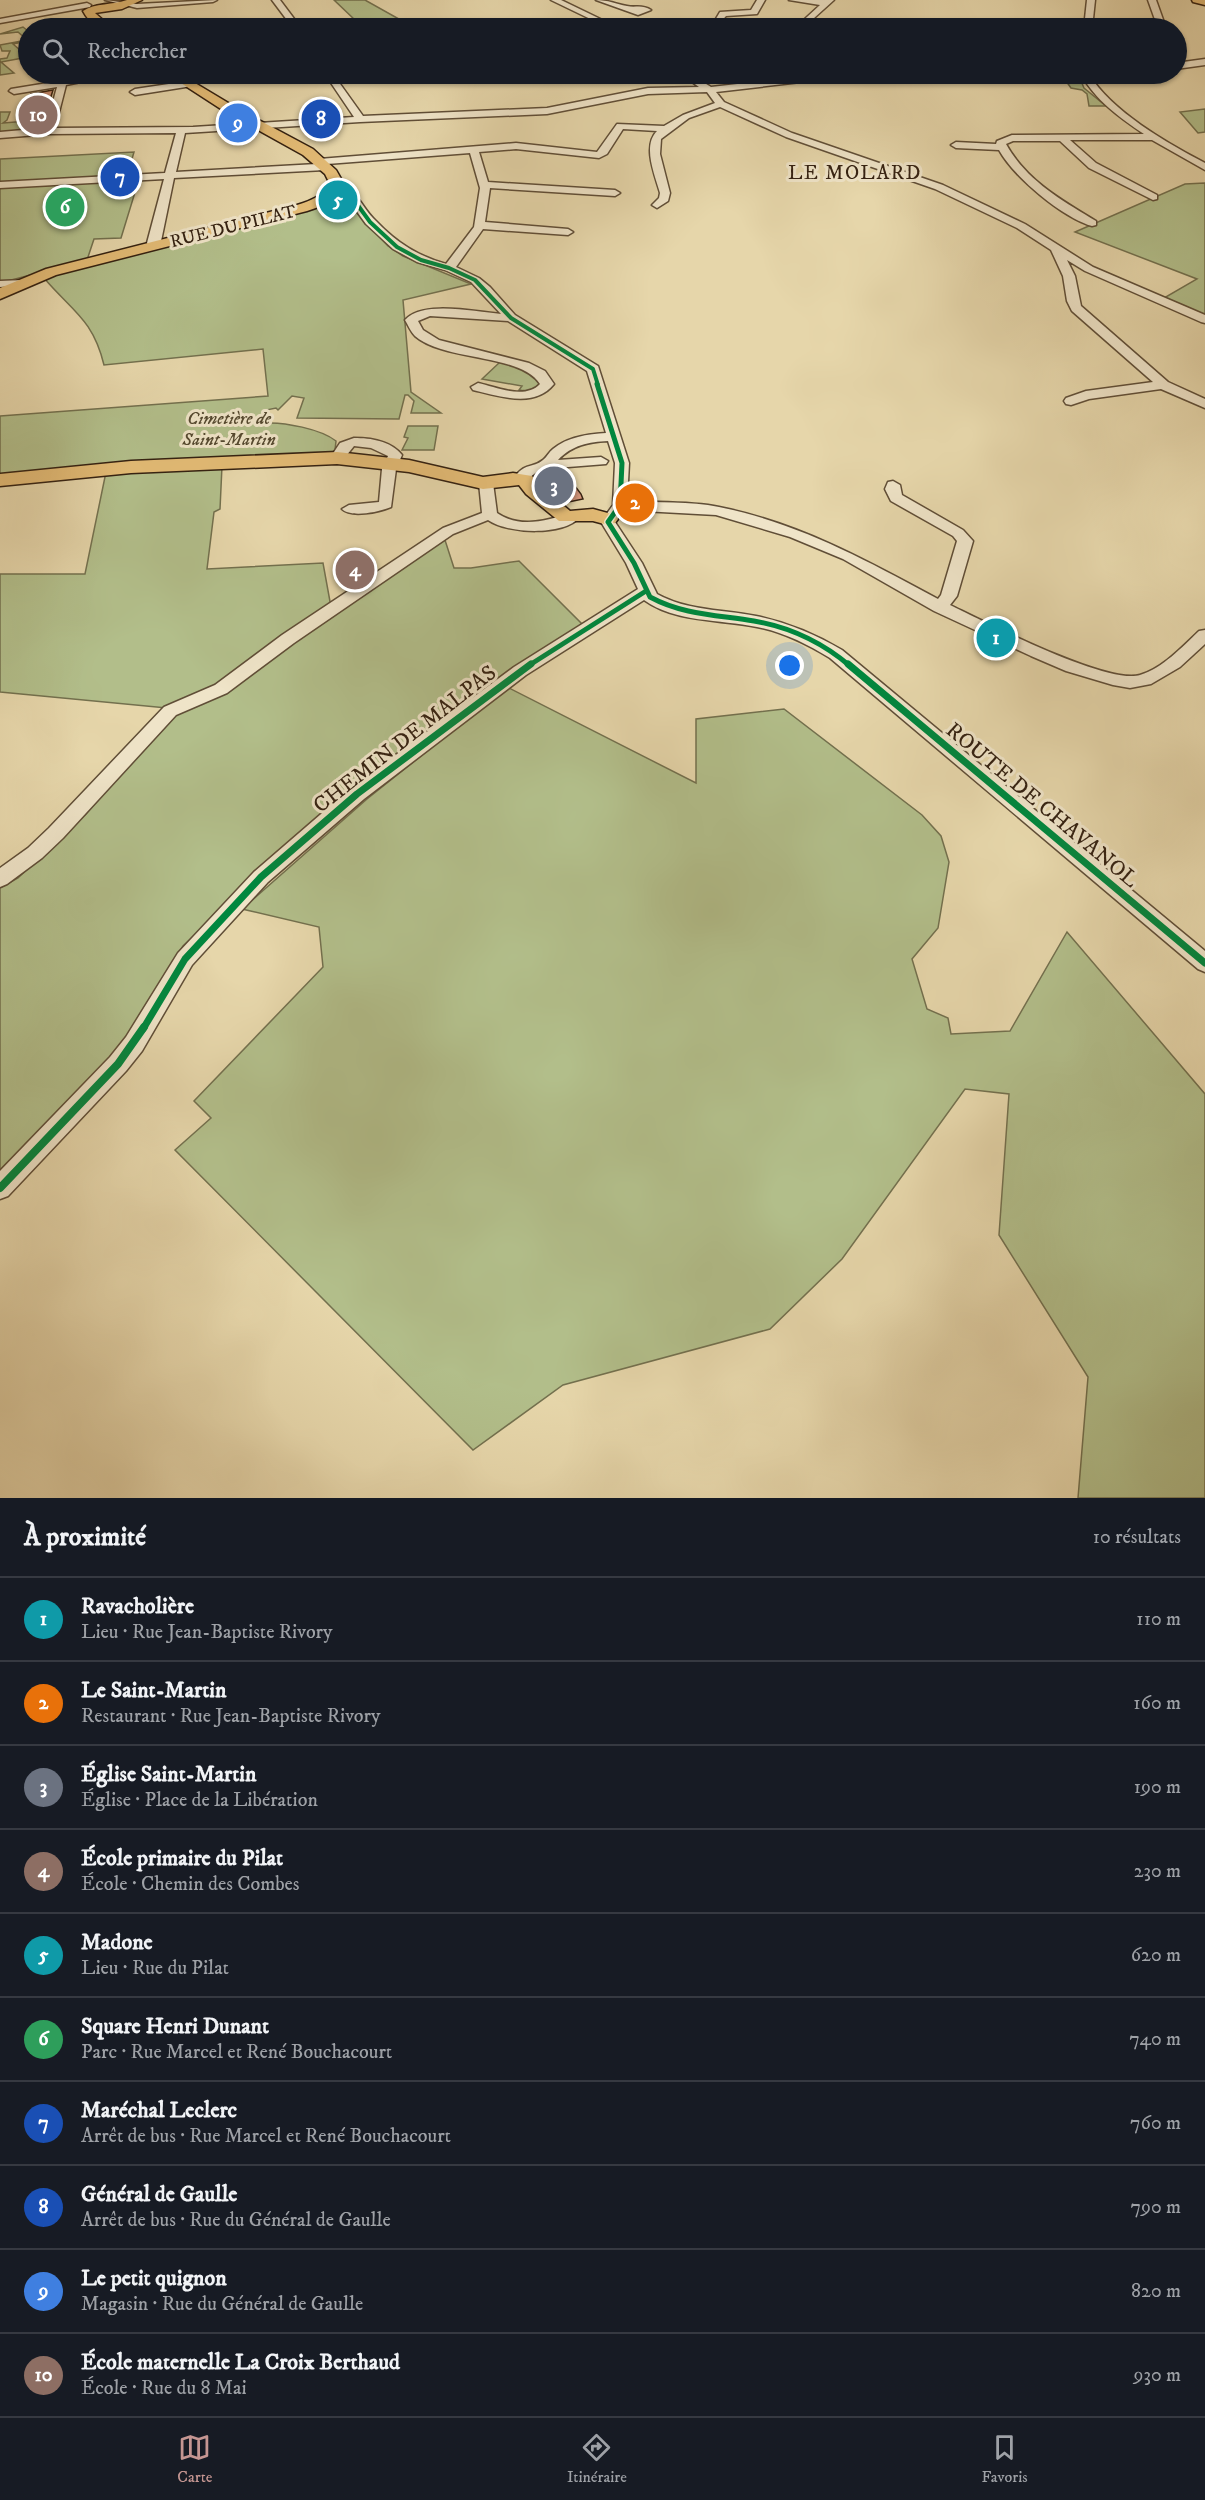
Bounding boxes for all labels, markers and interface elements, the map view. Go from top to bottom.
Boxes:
search box [18,18,1187,84]
icon: search [39,35,72,68]
text: Rechercher [87,38,187,65]
pin: 10 [18,92,57,138]
pin: 8 [302,96,340,142]
pin: 9 [218,100,258,146]
pin: 7 [100,154,140,200]
district label: LE MOLARD [788,161,922,186]
pin: 5 [318,178,358,222]
pin: 6 [46,184,84,230]
street label: RUE DU PILAT [168,201,299,253]
park label: Cimetière de Saint-Martin [181,408,276,451]
pin: 3 [534,464,574,508]
pin: 2 [616,480,654,526]
pin: 4 [336,548,374,592]
pin: 1 [976,616,1016,660]
your location [775,651,804,680]
street label: CHEMIN DE MALPAS [308,659,502,819]
street label: ROUTE DE CHAVANOL [940,717,1144,894]
text: À proximité [24,1521,146,1554]
text: 10 résultats [1093,1525,1181,1550]
text: Ravacholière [81,1593,194,1620]
text: 1 [40,1607,47,1632]
text: 110 m [1136,1607,1181,1632]
text: Lieu · Rue Jean-Baptiste Rivory [81,1620,333,1645]
text: Le Saint-Martin [81,1677,226,1704]
text: 2 [39,1691,48,1716]
text: 160 m [1133,1691,1181,1716]
text: Restaurant · Rue Jean-Baptiste Rivory [81,1704,380,1729]
text: Église Saint-Martin [81,1761,257,1788]
text: 3 [40,1775,47,1800]
text: 190 m [1134,1775,1181,1800]
text: Église · Place de la Libération [81,1788,318,1813]
text: École primaire du Pilat [81,1845,283,1872]
text: 4 [38,1859,49,1884]
text: 230 m [1134,1859,1181,1884]
text: École · Chemin des Combes [81,1872,300,1897]
text: Madone [81,1929,153,1956]
text: 5 [39,1943,48,1968]
text: 620 m [1131,1943,1181,1968]
text: Lieu · Rue du Pilat [81,1956,229,1981]
text: Square Henri Dunant [81,2013,269,2040]
text: 6 [38,2027,49,2052]
text: 740 m [1129,2027,1181,2052]
text: Parc · Rue Marcel et René Bouchacourt [81,2040,392,2065]
text: Maréchal Leclerc [81,2097,237,2124]
text: 7 [38,2111,49,2136]
text: 760 m [1130,2111,1181,2136]
text: Arrêt de bus · Rue Marcel et René Bouchacourt [81,2124,451,2149]
text: Général de Gaulle [81,2181,237,2208]
text: 8 [38,2195,49,2220]
text: 790 m [1130,2195,1181,2220]
text: Arrêt de bus · Rue du Général de Gaulle [81,2208,391,2233]
text: Le petit quignon [81,2265,227,2292]
text: 9 [39,2279,48,2304]
text: 820 m [1131,2279,1181,2304]
text: Magasin · Rue du Général de Gaulle [81,2292,363,2317]
text: École maternelle La Croix Berthaud [81,2349,400,2376]
text: 10 [34,2363,53,2388]
text: 930 m [1133,2363,1181,2388]
text: École · Rue du 8 Mai [81,2376,247,2401]
tab: Carte [177,2431,212,2487]
tab: Itinéraire [567,2431,627,2487]
tab: Favoris [982,2431,1028,2487]

